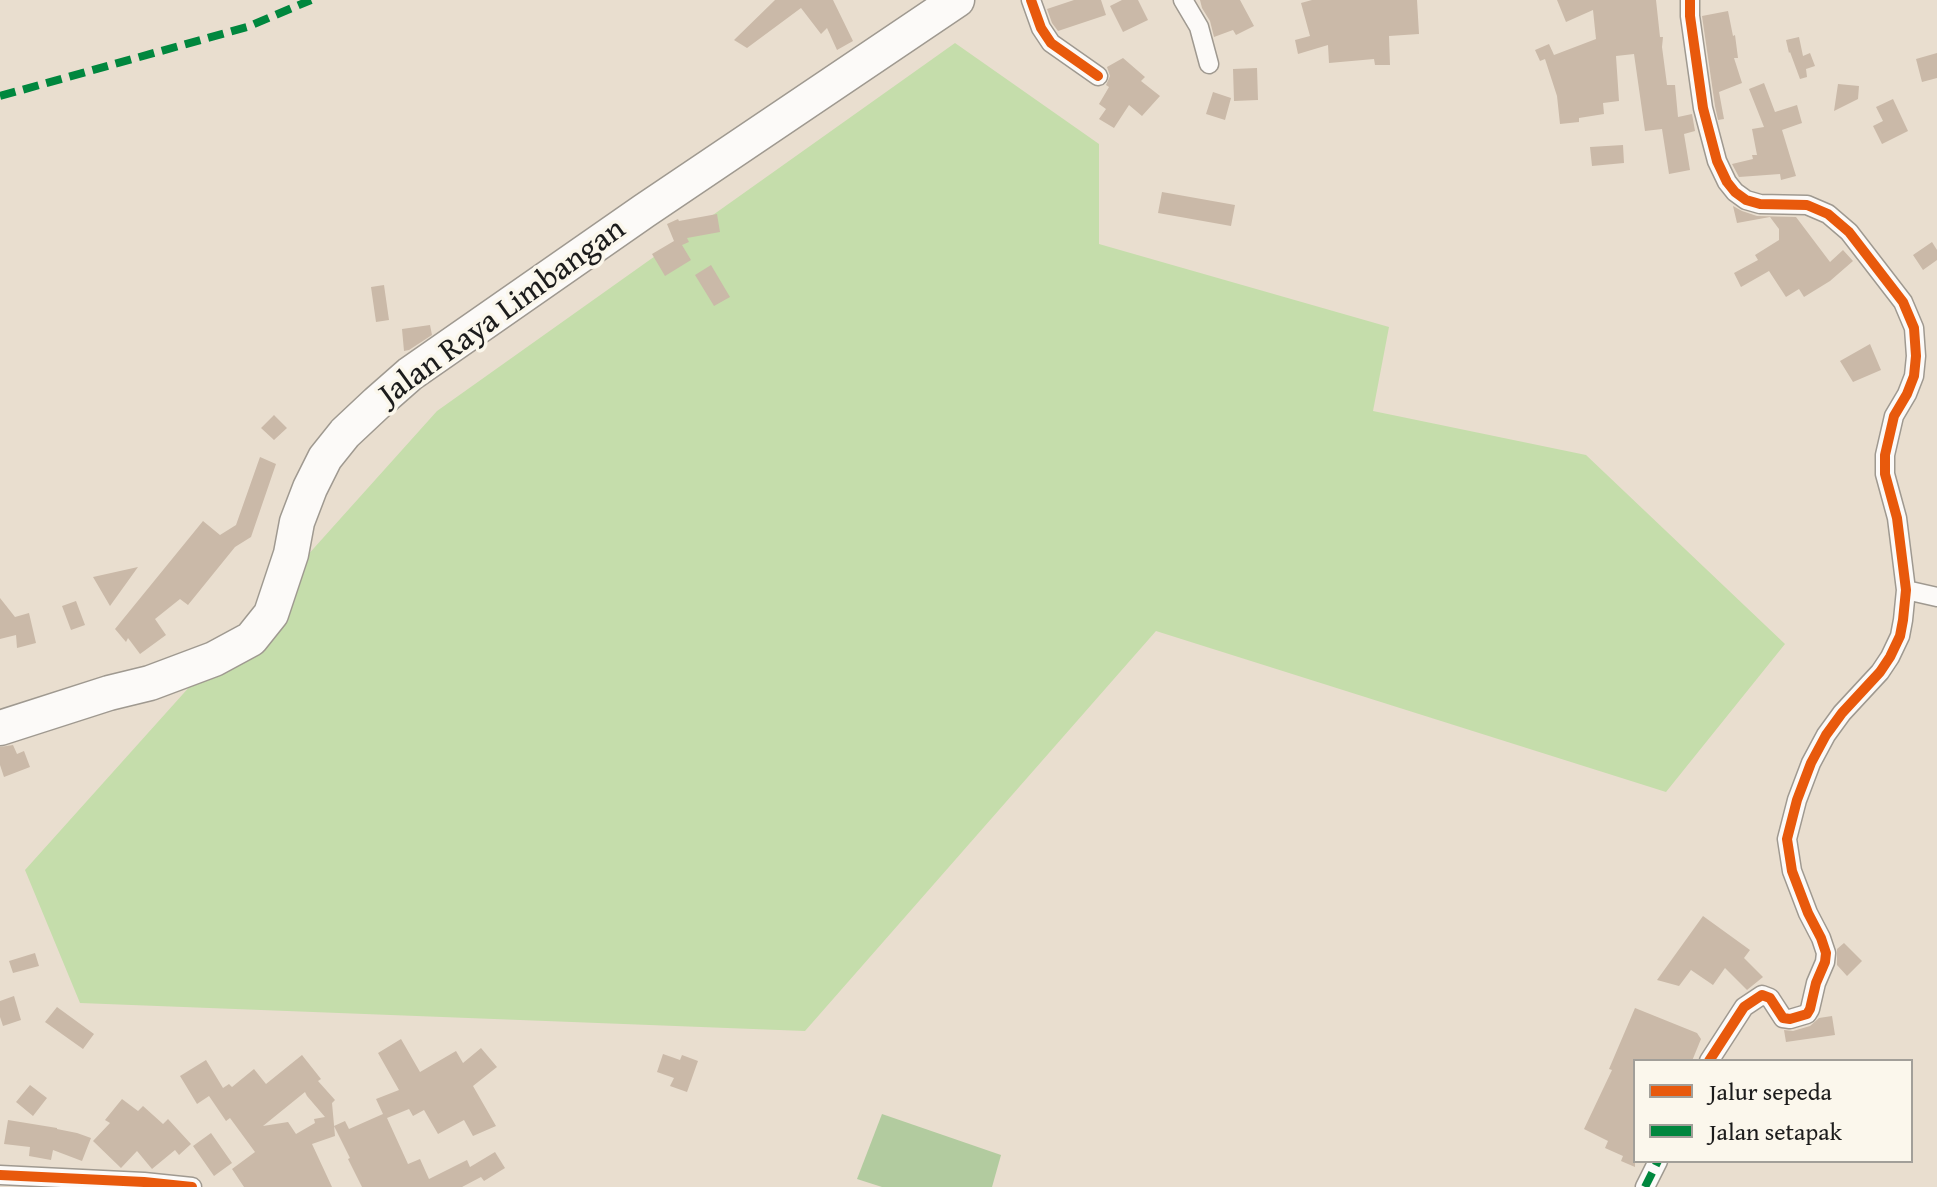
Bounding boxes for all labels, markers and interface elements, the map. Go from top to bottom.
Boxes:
street label: Jalan Raya Limbangan [372,211,634,415]
legend [1633,1059,1913,1163]
text: Jalur sepeda [1709,1074,1832,1109]
text: Jalan setapak [1709,1114,1842,1149]

